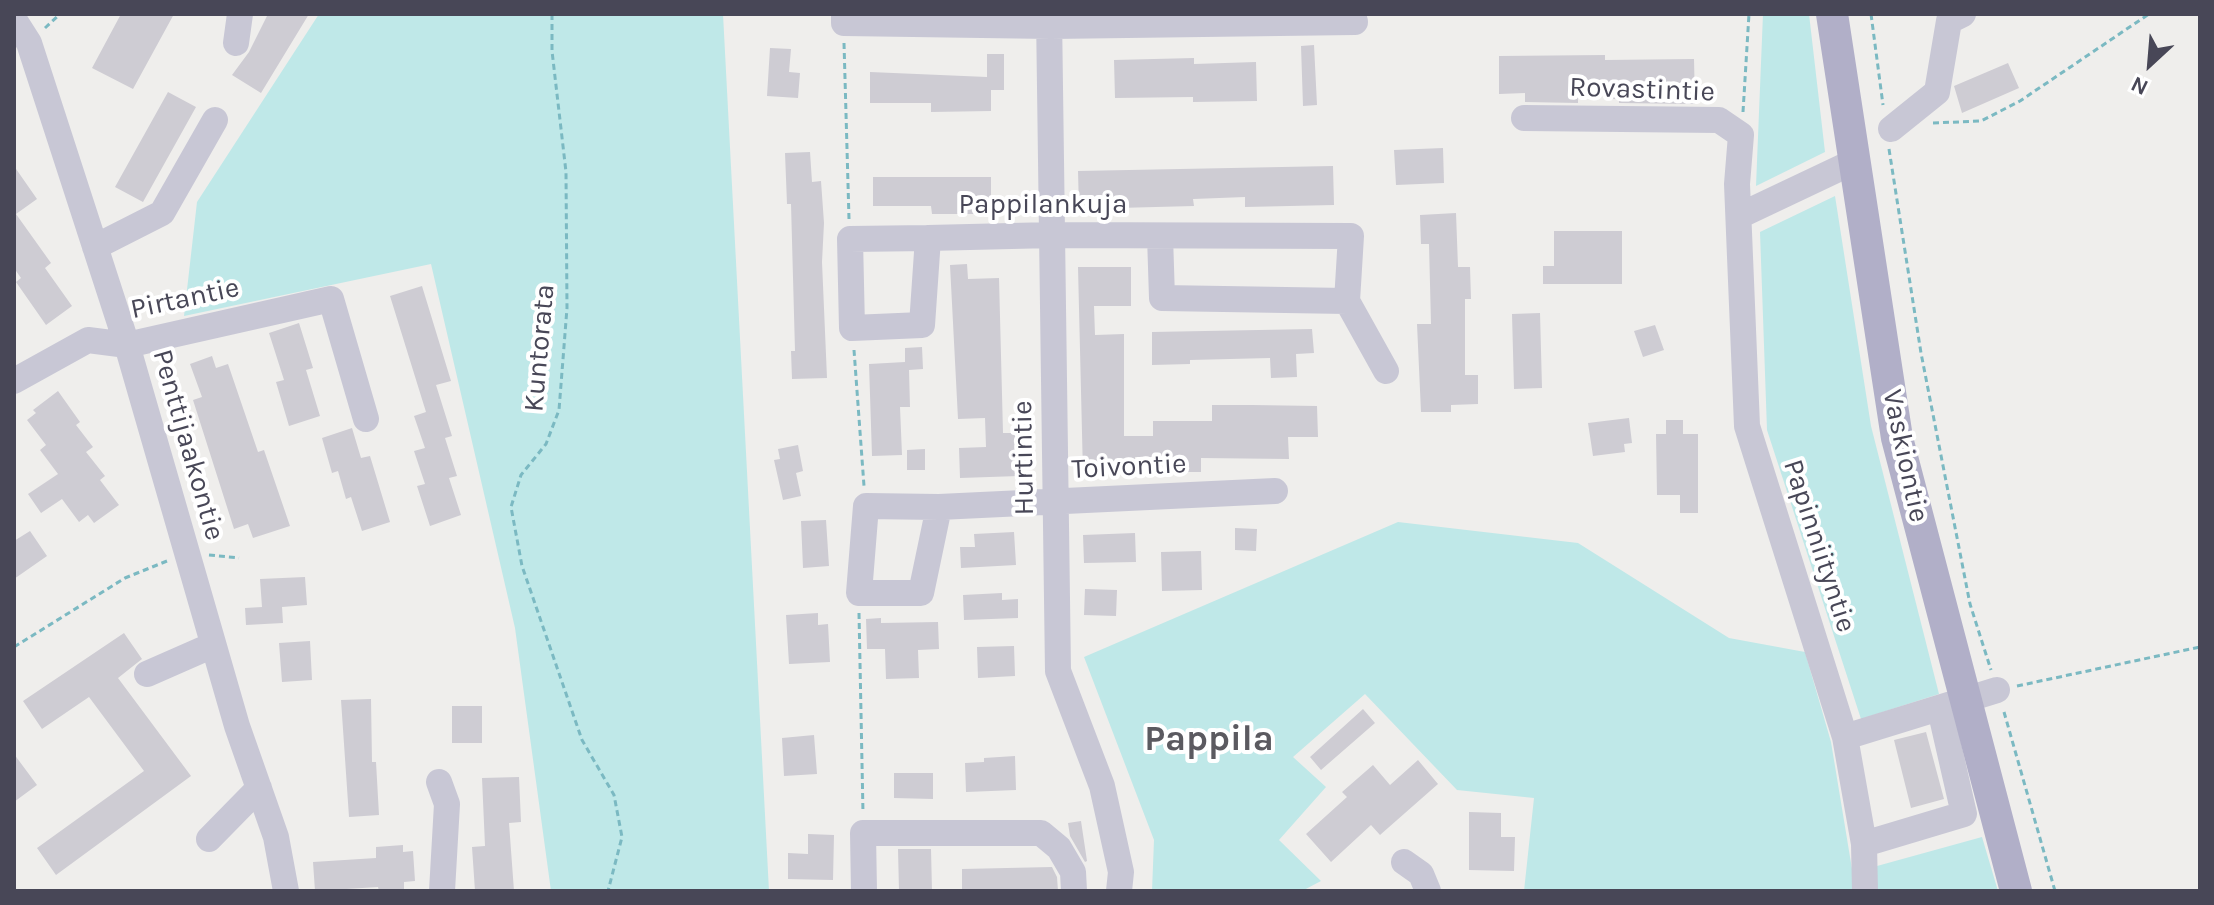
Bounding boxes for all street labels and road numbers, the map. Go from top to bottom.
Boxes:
street label: Rovastintie [1569,71,1715,109]
street label: Pappilankuja [958,188,1128,222]
street label: Pirtantie [128,271,242,327]
street label: Kuntorata [518,283,562,413]
street label: Penttijaakontie [145,346,231,544]
street label: Vaskiontie [1875,387,1935,525]
street label: Hurtintie [1006,400,1042,516]
street label: Toivontie [1071,447,1187,487]
street label: Papinniityntie [1775,455,1863,637]

